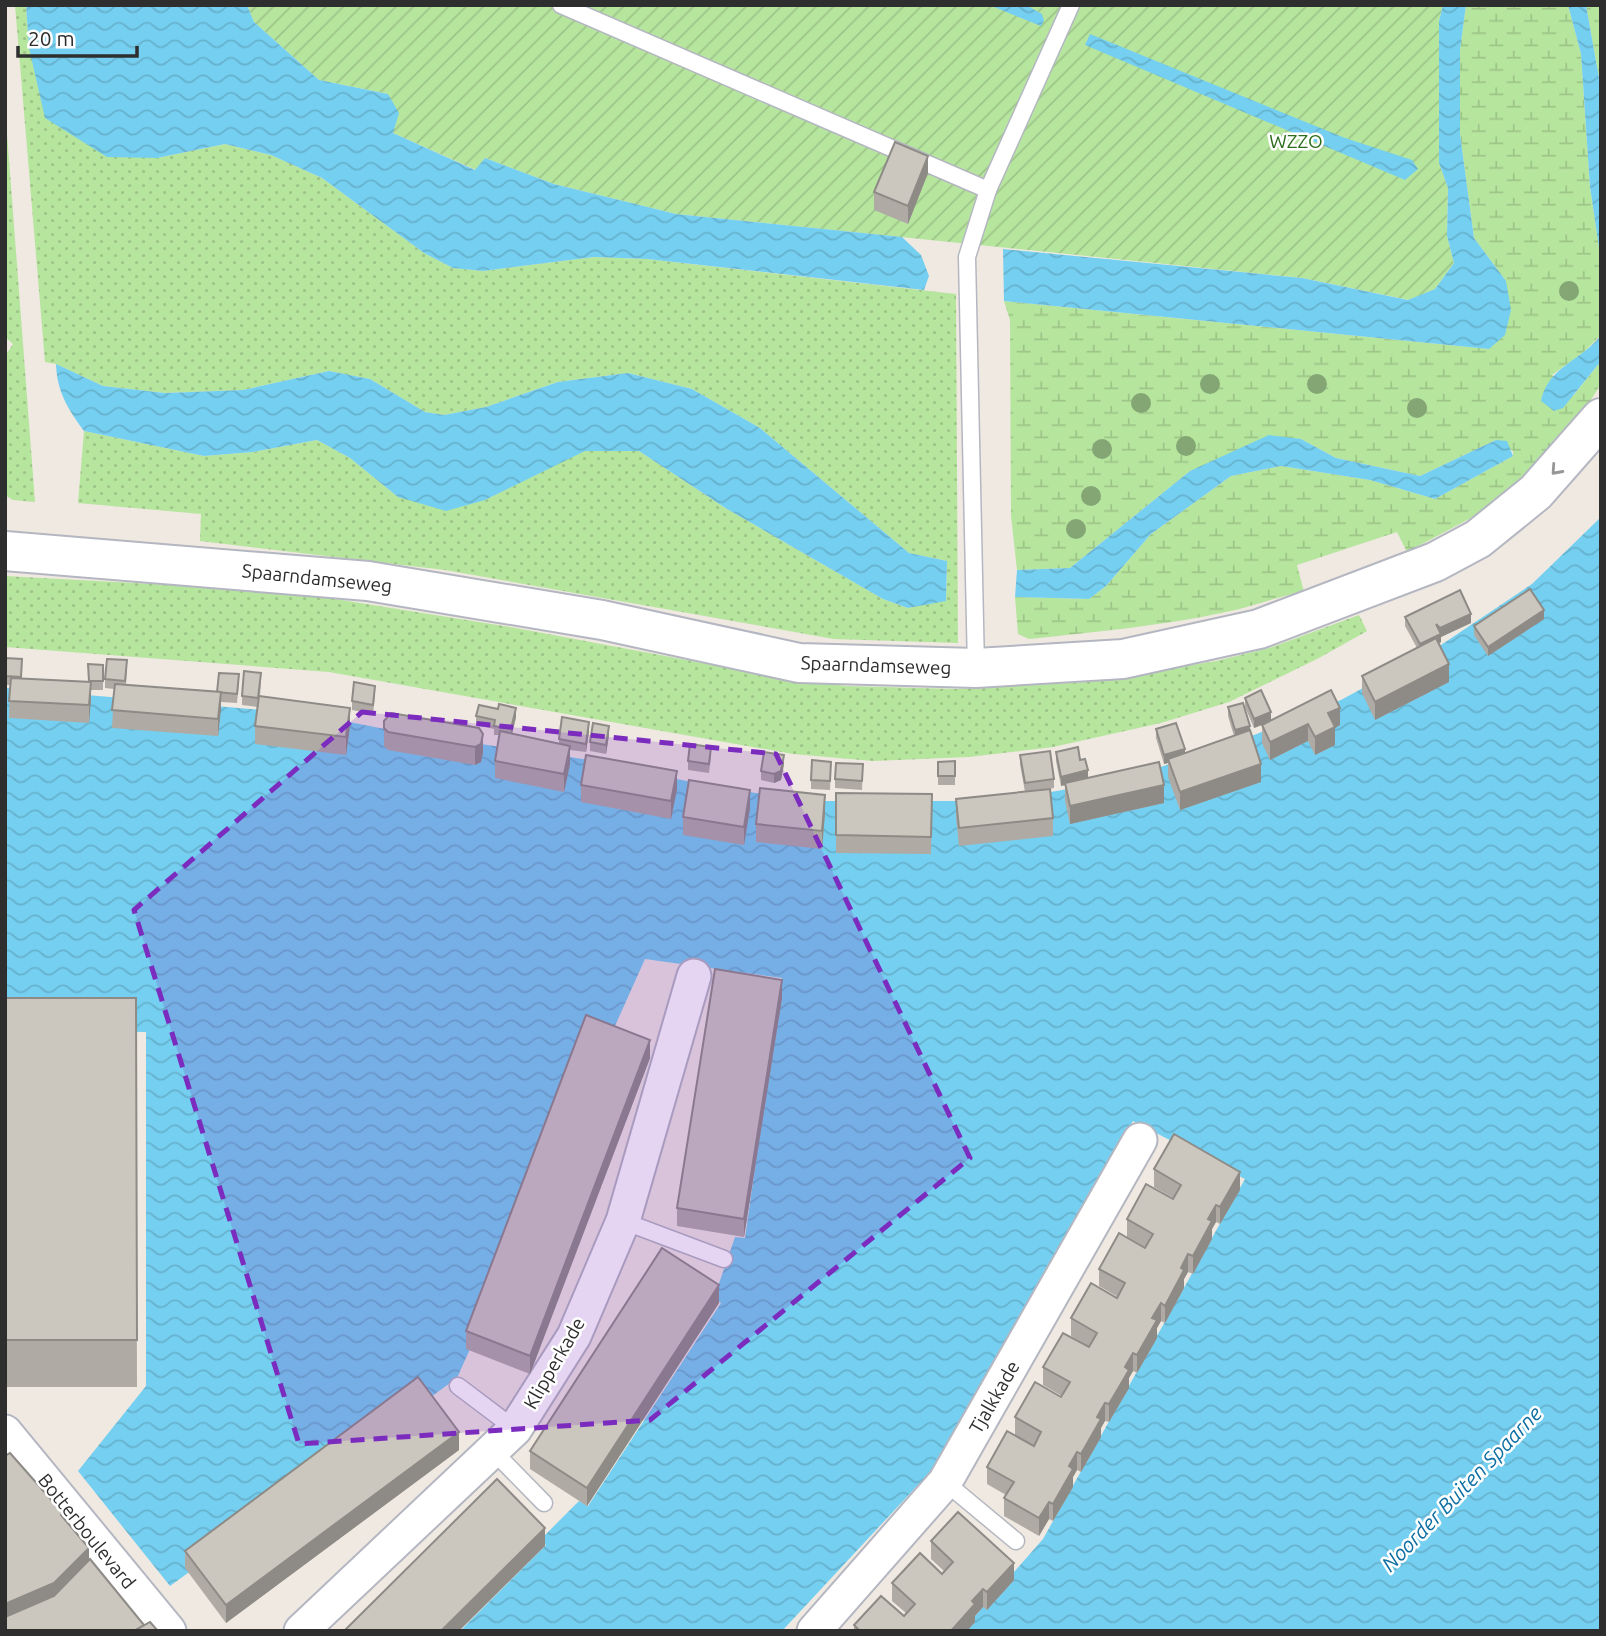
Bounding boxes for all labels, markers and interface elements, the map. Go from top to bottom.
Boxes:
scale bar [18,14,136,58]
text: 20 m [28,26,75,50]
park label: WZZO [1269,130,1323,152]
one-way arrow [1552,462,1564,475]
street label: Spaarndamseweg [241,559,393,597]
street label: Spaarndamseweg [800,651,952,679]
street label: Klipperkade [519,1313,589,1413]
street label: Tjalkkade [964,1357,1024,1437]
water label: Noorder Buiten Spaarne [1376,1401,1547,1576]
street label: Botterboulevard [34,1469,140,1593]

